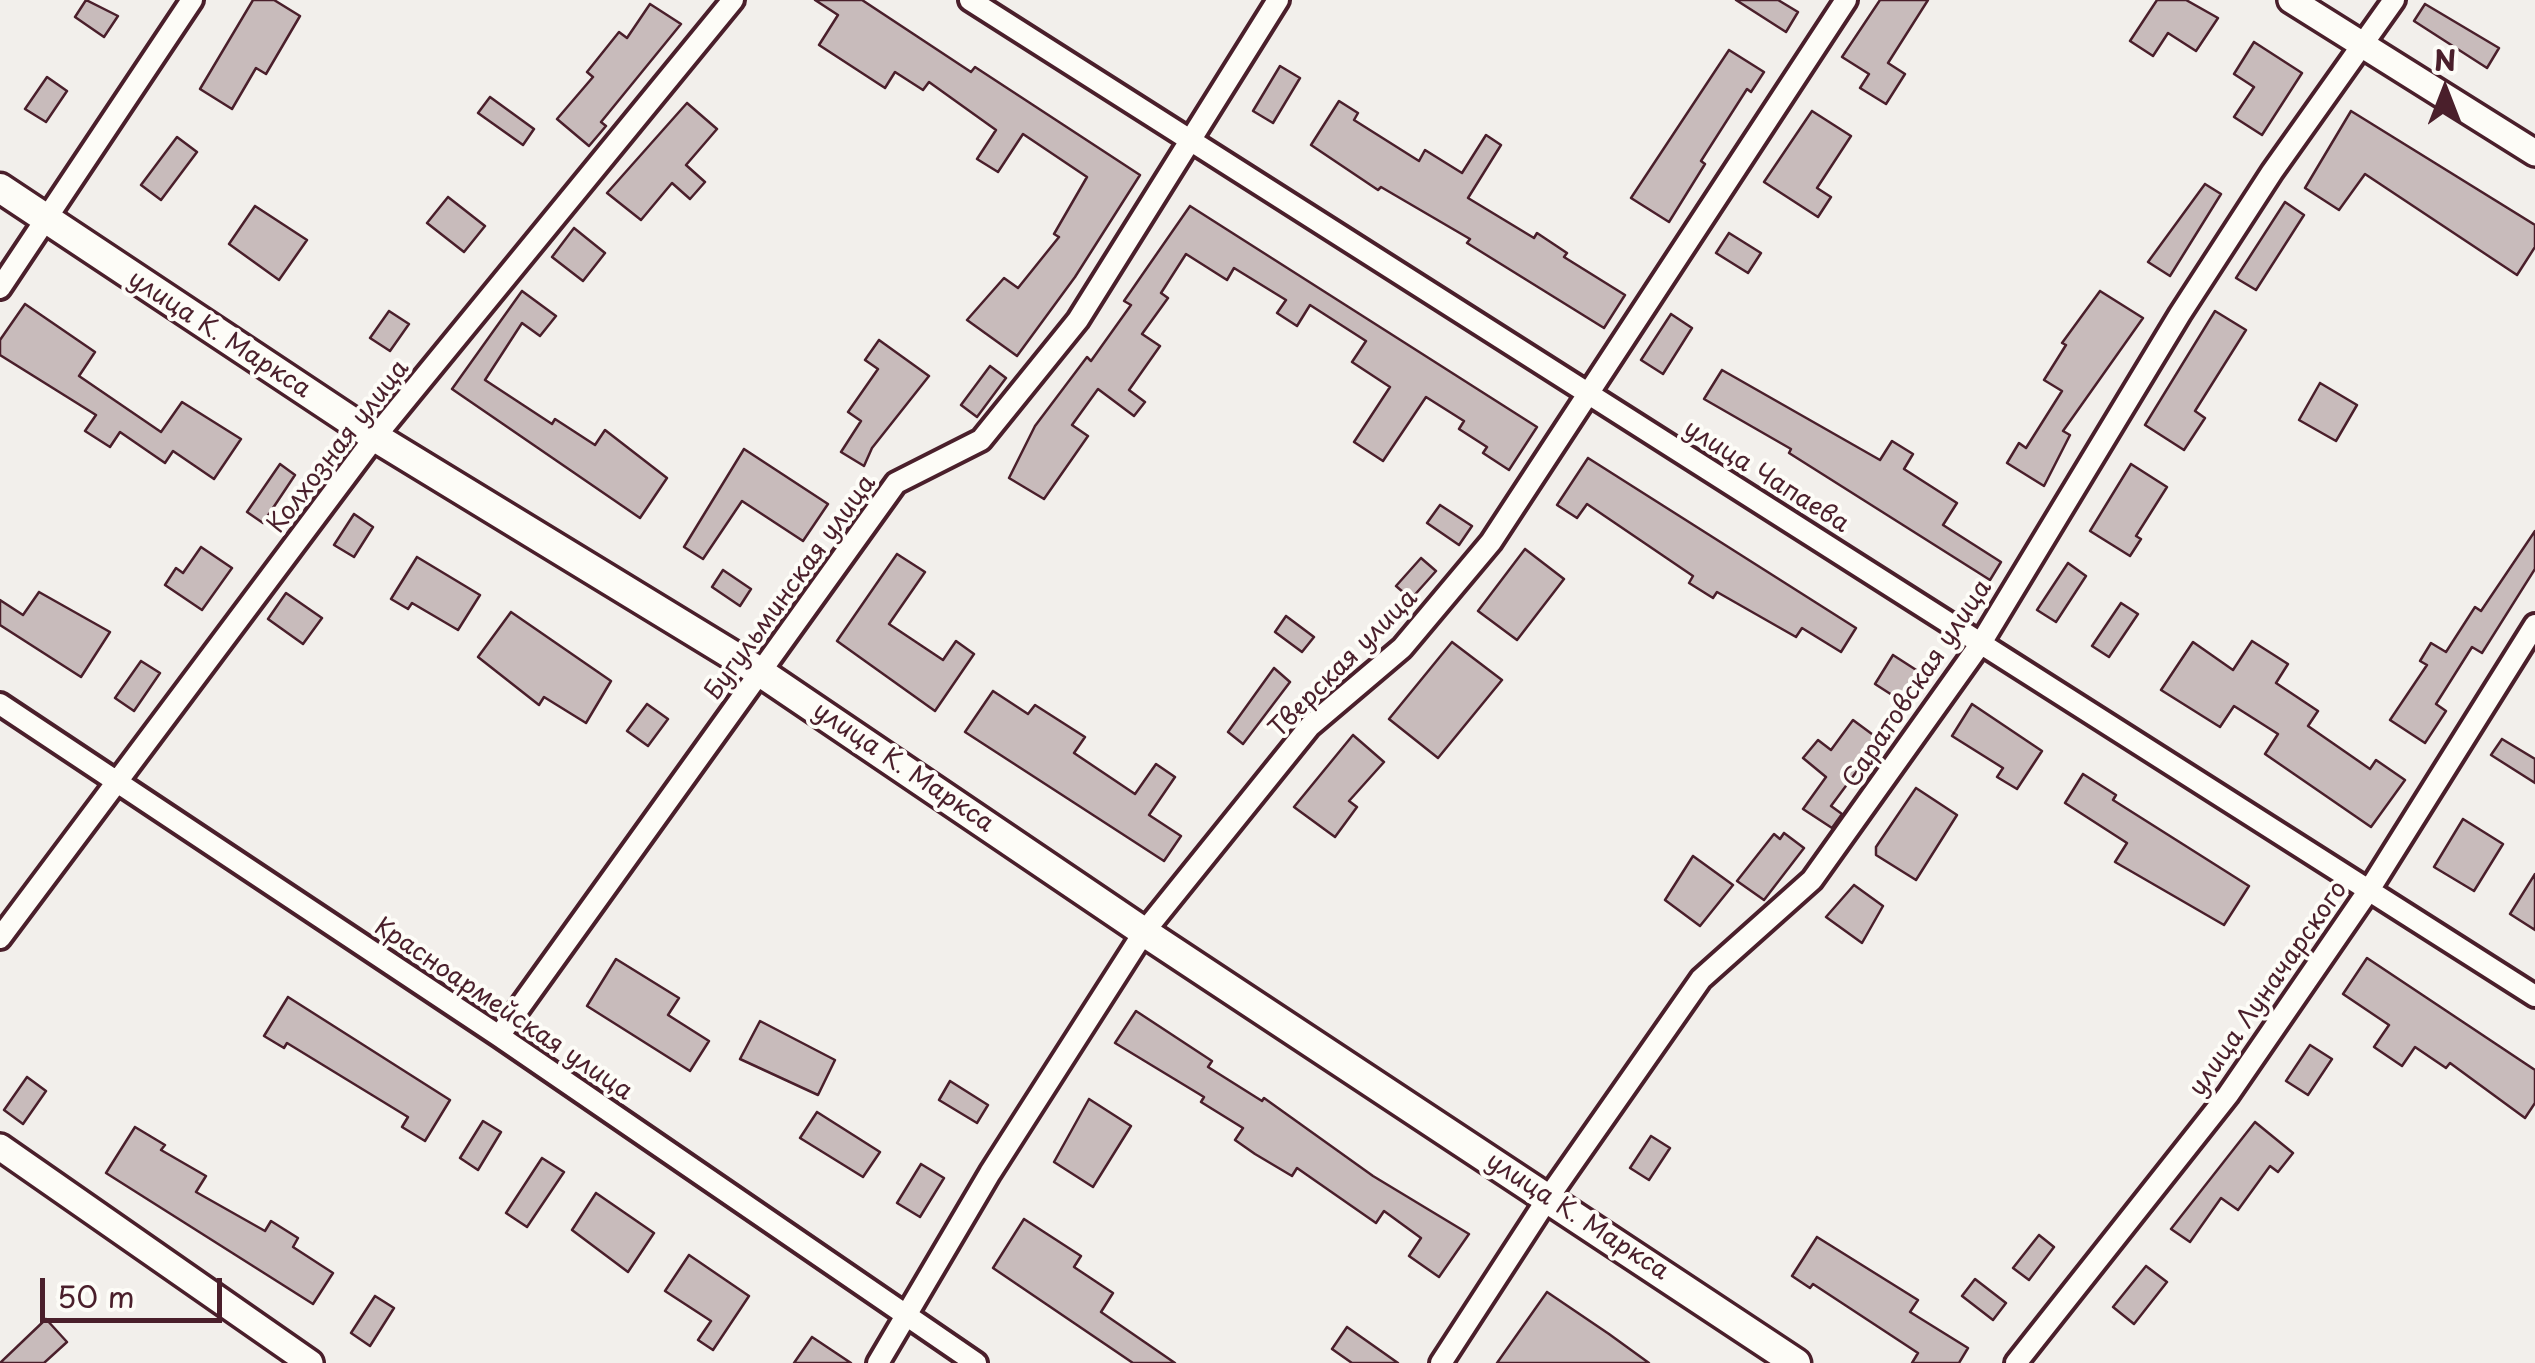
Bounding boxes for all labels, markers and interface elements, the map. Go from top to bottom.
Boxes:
text: N [2434,38,2456,81]
north arrow [2395,40,2495,140]
street label: улица К. Маркса [122,265,316,405]
street label: Колхозная улица [262,354,416,540]
street label: улица Чапаева [1678,414,1854,540]
street label: Бугульминская улица [699,469,883,707]
street label: Саратовская улица [1837,574,1999,794]
street label: Тверская улица [1264,584,1424,744]
street label: улица К. Маркса [807,696,999,840]
street label: улица Луначарского [2183,876,2355,1102]
street label: Красноармейская улица [368,912,638,1108]
street label: улица К. Маркса [1480,1147,1674,1287]
scale bar [45,1258,228,1320]
text: 50 m [57,1273,135,1318]

